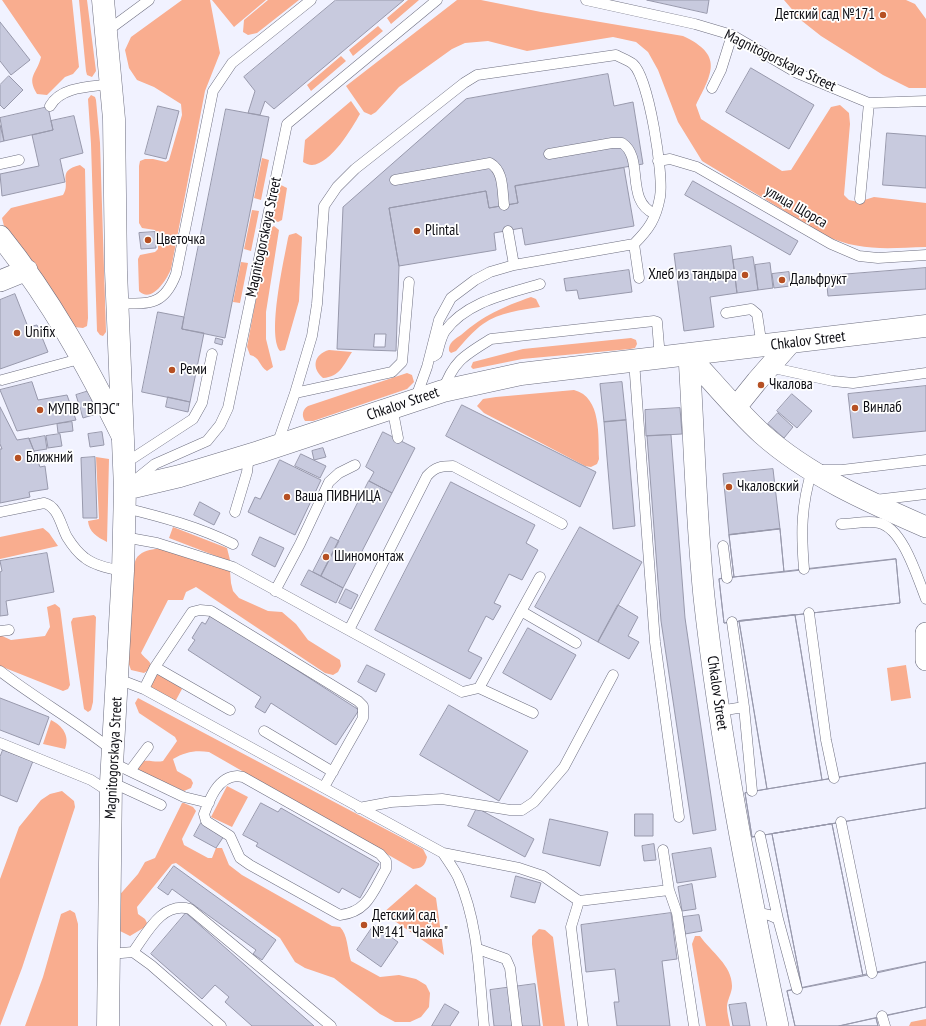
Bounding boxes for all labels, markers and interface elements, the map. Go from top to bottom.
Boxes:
place label: Детский сад №171 [775,6,875,24]
marker: Детский сад №171 [878,10,888,20]
street label: Magnitogorskaya Street [721,26,839,96]
street label: Magnitogorskaya Street [242,175,286,299]
street label: улица Щорса [762,182,830,232]
place label: Plintal [425,222,459,240]
marker: Plintal [412,226,422,236]
place label: Цветочка [156,231,205,249]
marker: Цветочка [143,235,153,245]
place label: Хлеб из тандыра [648,266,737,284]
marker: Хлеб из тандыра [740,270,750,280]
place label: Дальфрукт [790,271,847,289]
marker: Дальфрукт [777,275,787,285]
place label: Unifix [25,324,55,342]
street label: Chkalov Street [770,327,846,355]
marker: Unifix [12,328,22,338]
place label: Реми [180,361,207,379]
marker: Реми [167,365,177,375]
place label: Чкалова [769,376,813,394]
marker: Чкалова [756,380,766,390]
street label: Chkalov Street [365,383,441,425]
place label: Винлаб [863,399,902,417]
place label: МУПВ "ВПЭС" [48,401,120,419]
marker: Винлаб [850,403,860,413]
marker: МУПВ "ВПЭС" [35,405,45,415]
place label: Ближний [26,449,73,467]
marker: Ближний [13,453,23,463]
place label: Чкаловский [737,478,799,496]
marker: Чкаловский [724,482,734,492]
place label: Ваша ПИВНИЦА [295,488,381,506]
marker: Ваша ПИВНИЦА [282,492,292,502]
place label: Шиномонтаж [334,548,404,566]
marker: Шиномонтаж [321,552,331,562]
street label: Chkalov Street [703,655,731,731]
street label: Magnitogorskaya Street [102,697,126,819]
place label: Детский сад №141 "Чайка" [372,907,448,942]
marker: Детский сад №141 "Чайка" [359,920,369,930]

